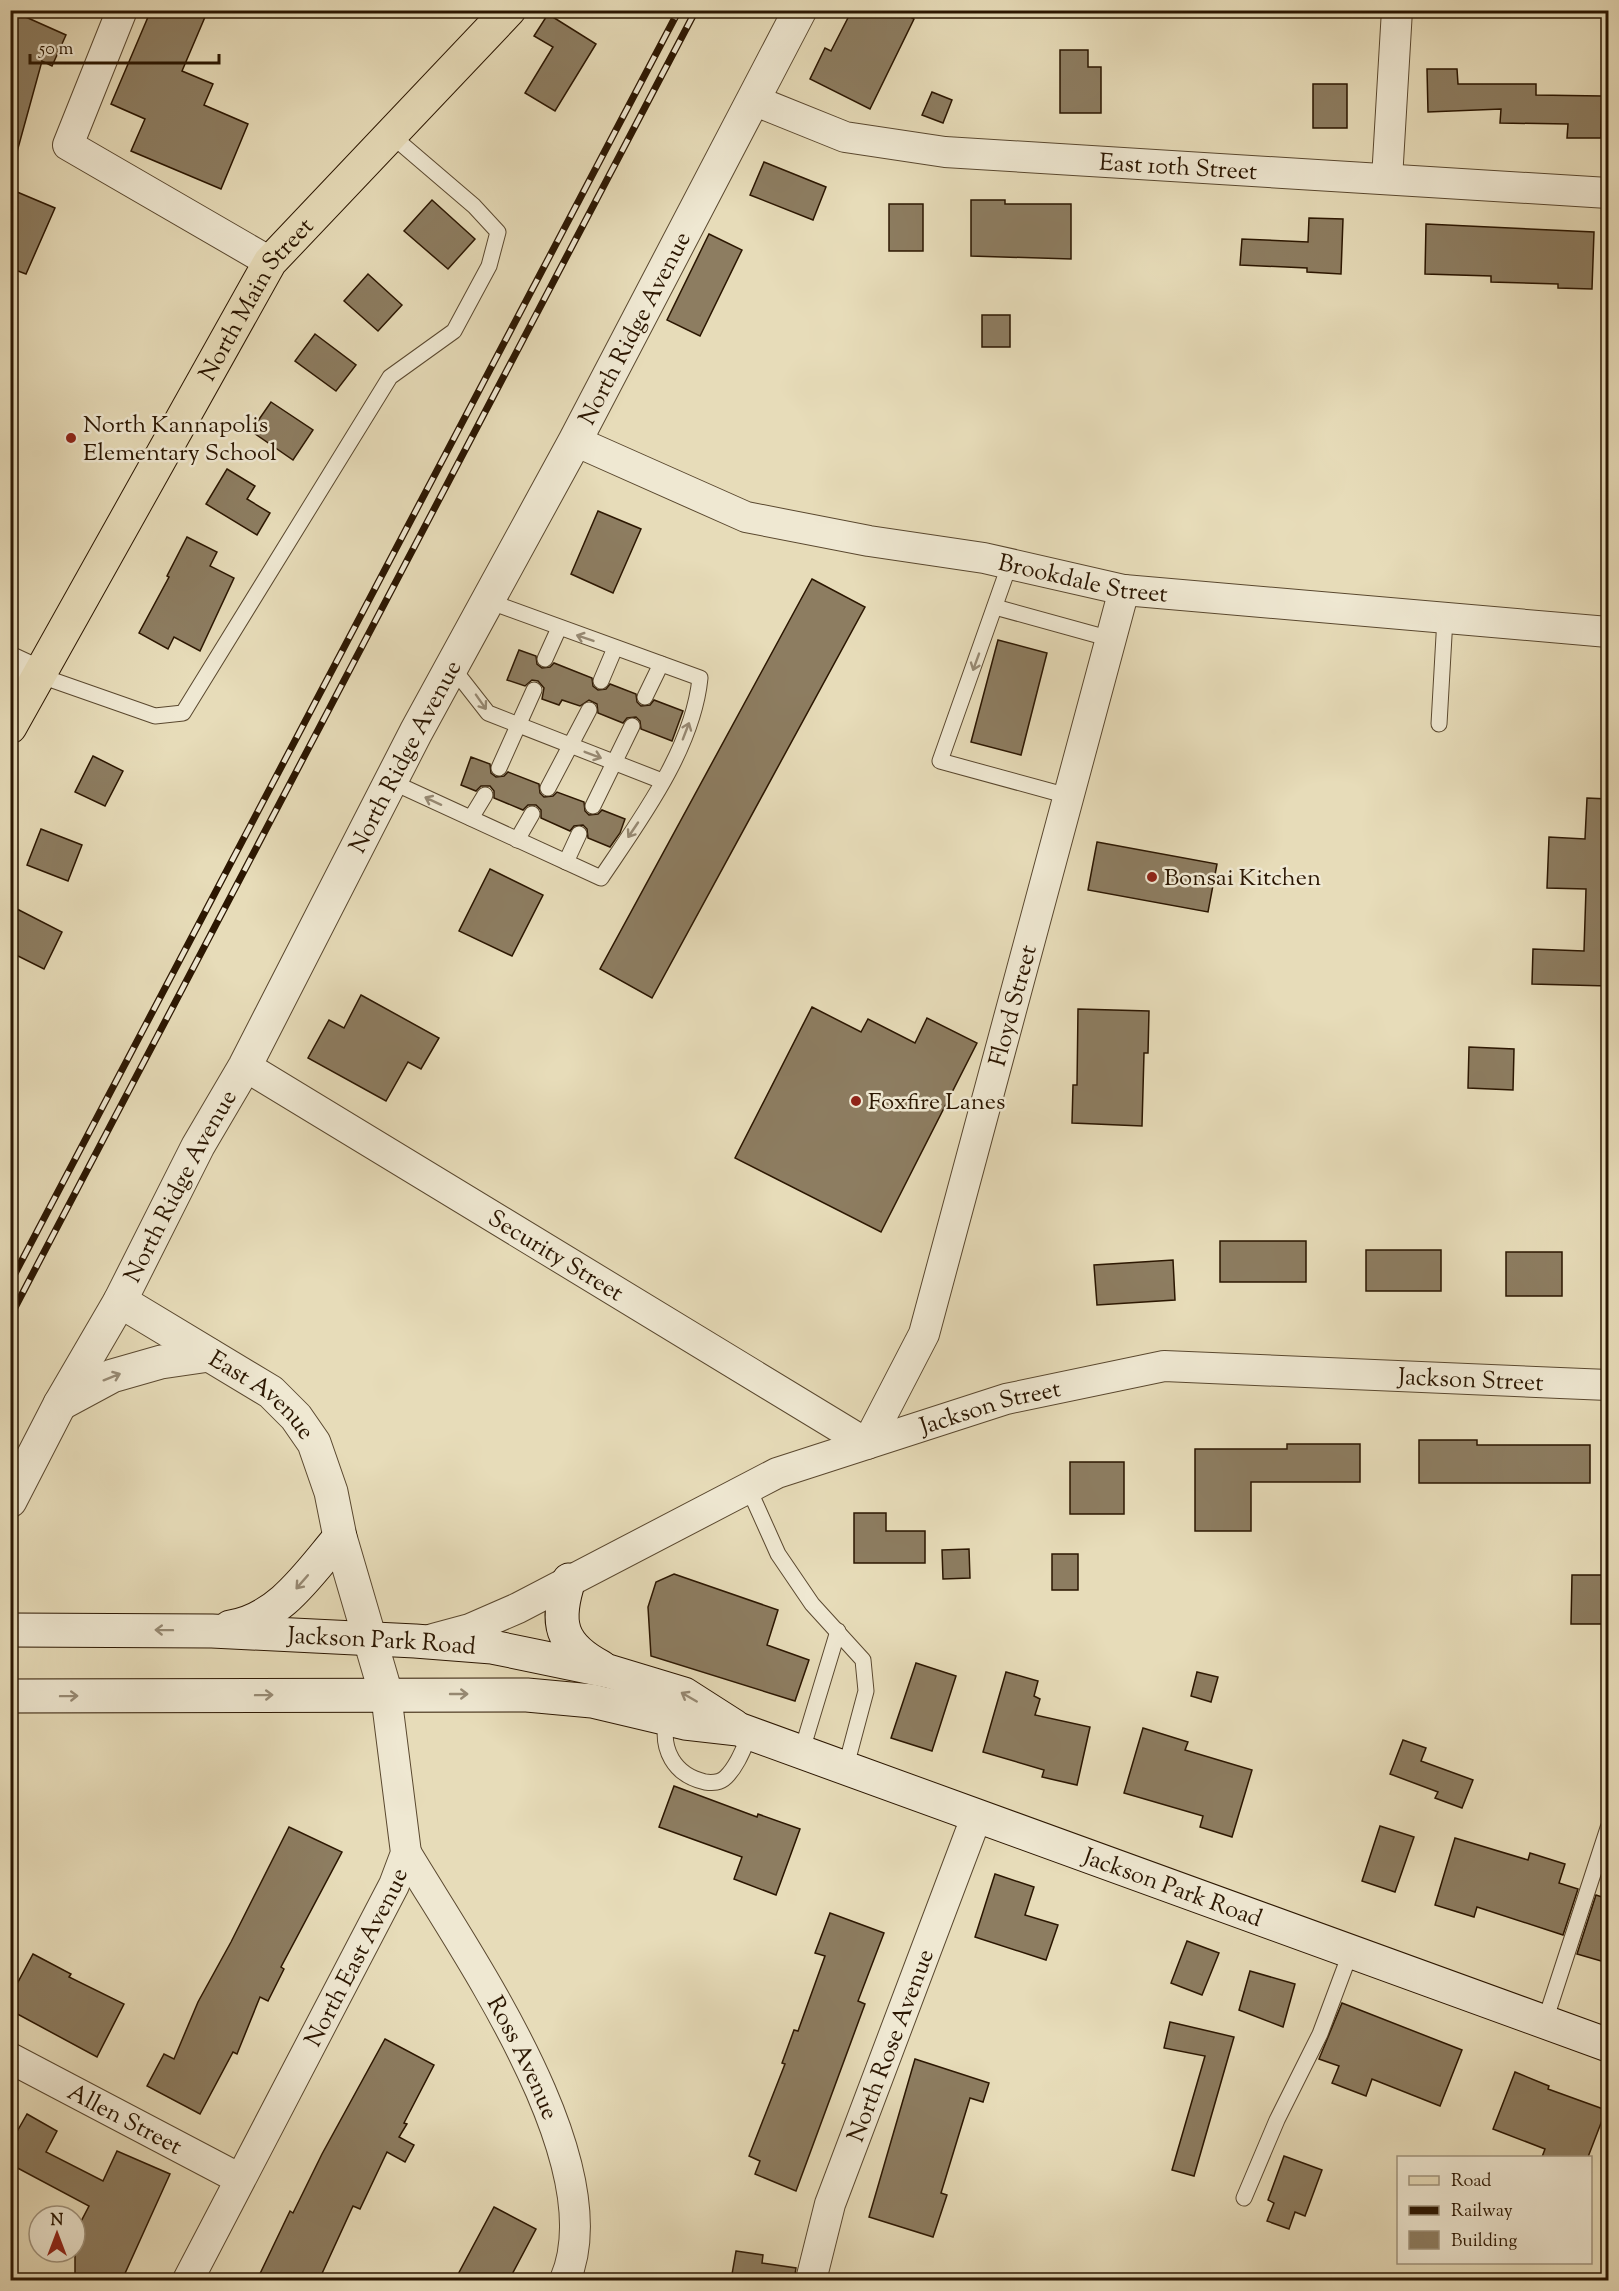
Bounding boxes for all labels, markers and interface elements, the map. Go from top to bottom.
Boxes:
scale bar [30,27,219,65]
text: 50 m [38,37,74,63]
street label: East 10th Street [1098,147,1258,190]
street label: North Main Street [192,211,322,388]
street label: North Ridge Avenue [571,226,700,432]
place label: North Kannapolis Elementary School [83,409,277,471]
marker: North Kannapolis Elementary School [64,431,78,445]
street label: Brookdale Street [995,547,1169,613]
one-way arrow [576,631,595,642]
one-way arrow [969,652,980,671]
street label: North Ridge Avenue [342,655,471,860]
one-way arrow [475,694,487,710]
one-way arrow [681,722,692,741]
one-way arrow [583,750,602,761]
one-way arrow [424,794,442,805]
one-way arrow [627,822,639,838]
place label: Bonsai Kitchen [1164,862,1321,896]
marker: Bonsai Kitchen [1145,870,1159,884]
street label: Floyd Street [982,941,1047,1070]
street label: North Ridge Avenue [117,1084,246,1289]
place label: Foxfire Lanes [868,1086,1005,1120]
marker: Foxfire Lanes [849,1094,863,1108]
street label: Security Street [481,1202,629,1311]
street label: East Avenue [202,1343,322,1447]
street label: Jackson Street [1395,1361,1544,1401]
one-way arrow [102,1371,121,1382]
street label: Jackson Street [914,1373,1064,1445]
one-way arrow [295,1574,309,1589]
street label: Jackson Park Road [285,1620,477,1665]
one-way arrow [154,1624,174,1636]
one-way arrow [448,1688,468,1700]
one-way arrow [253,1689,273,1701]
one-way arrow [58,1690,78,1702]
one-way arrow [681,1691,698,1703]
street label: Jackson Park Road [1076,1840,1267,1937]
street label: North East Avenue [297,1864,418,2053]
street label: North Rose Avenue [840,1945,944,2147]
street label: Ross Avenue [477,1990,566,2125]
street label: Allen Street [61,2076,187,2164]
legend [1397,2156,1592,2264]
text: Road [1451,2169,1491,2195]
text: Railway [1451,2199,1513,2225]
north arrow [27,2204,87,2264]
text: N [51,2210,64,2233]
text: Building [1451,2229,1517,2255]

